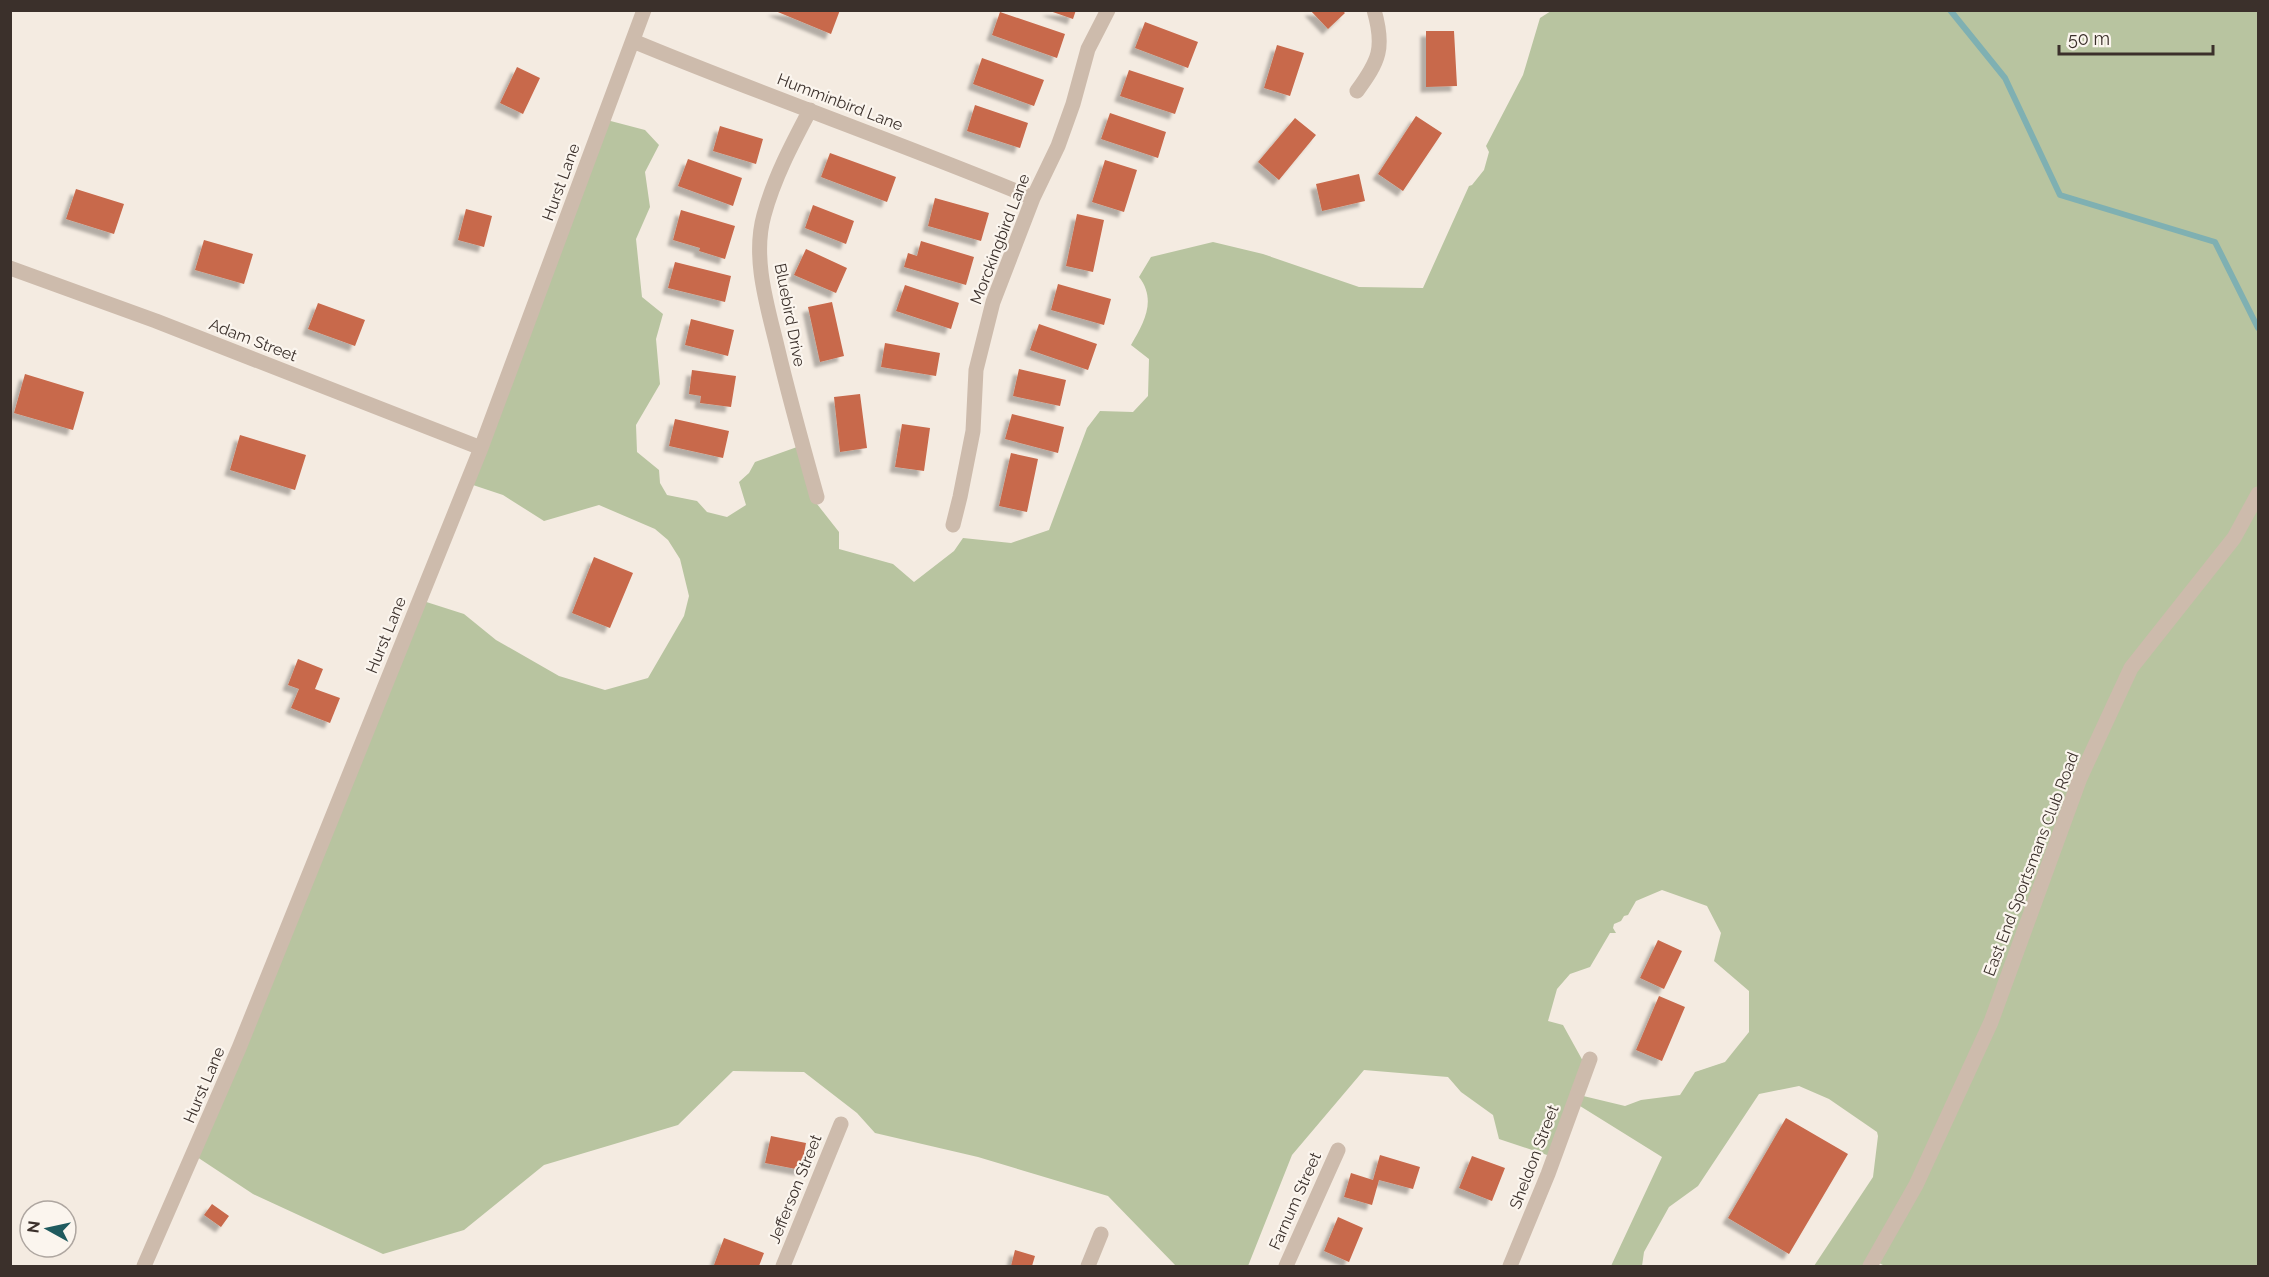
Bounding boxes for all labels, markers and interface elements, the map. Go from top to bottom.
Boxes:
scale bar [2059,18,2214,56]
text: 50 m [2068,28,2110,49]
street label: Humminbird Lane [774,69,906,135]
street label: Hurst Lane [538,141,584,223]
street label: Morckingbird Lane [966,171,1034,307]
street label: Bluebird Drive [771,262,809,368]
street label: Adam Street [206,315,300,366]
street label: Hurst Lane [362,594,410,676]
street label: East End Sportsmans Club Road [1979,749,2083,979]
street label: Hurst Lane [179,1044,229,1126]
street label: Sheldon Street [1505,1102,1563,1212]
street label: Jefferson Street [764,1131,826,1246]
street label: Farnum Street [1265,1149,1325,1253]
north arrow [18,1199,78,1259]
text: N [23,1220,44,1234]

